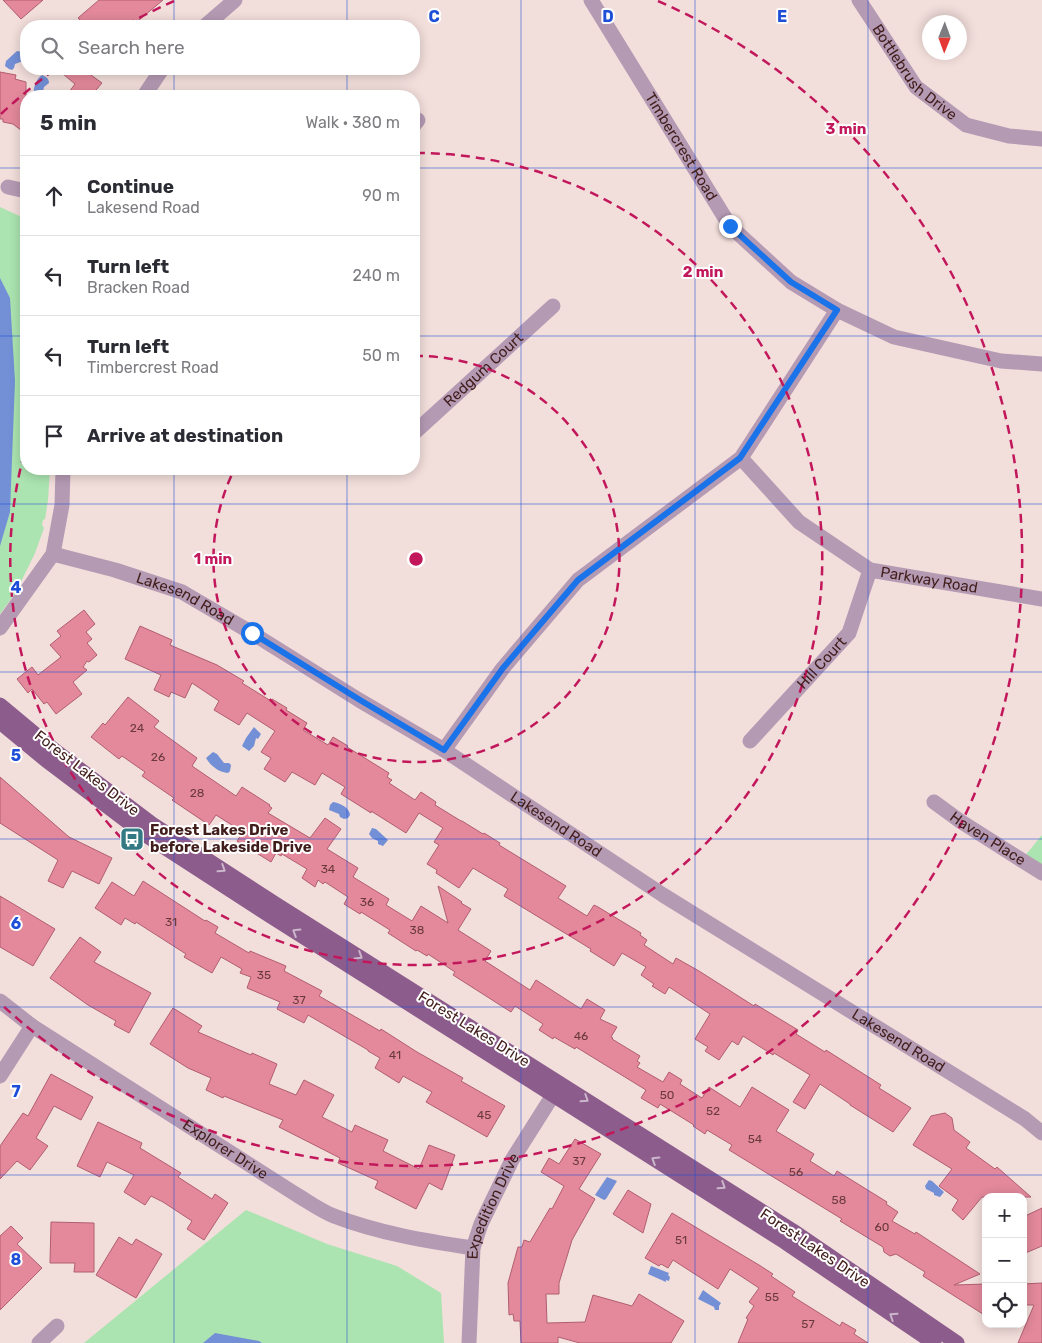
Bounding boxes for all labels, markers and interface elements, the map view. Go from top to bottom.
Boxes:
text: C [428,7,440,26]
text: D [602,7,614,26]
text: E [777,7,787,26]
north arrow [922,15,967,60]
search box [20,20,420,75]
street label: Bottlebrush Drive [868,21,961,124]
icon: search [38,34,66,62]
text: Search here [78,36,185,59]
street label: Timbercrest Road [641,89,721,204]
text: 5 min [40,110,97,135]
text: Walk · 380 m [306,113,400,132]
text: 3 min [826,120,866,138]
text: Continue [87,175,174,198]
icon: ahead [40,182,68,210]
text: 90 m [362,186,400,205]
text: Lakesend Road [87,198,200,217]
route end [719,215,742,238]
text: Turn left [87,255,169,278]
icon: left [40,262,68,290]
text: 2 min [683,263,723,281]
text: 240 m [353,266,400,285]
text: Bracken Road [87,278,190,297]
street label: Redgum Court [440,329,527,410]
text: Turn left [87,335,169,358]
icon: left [40,342,68,370]
text: 50 m [362,346,400,365]
text: Timbercrest Road [87,358,219,377]
icon: arrive [40,422,68,450]
text: Arrive at destination [87,424,283,447]
text: 1 min [194,550,232,568]
centre of rings [407,550,425,568]
street label: Parkway Road [879,563,979,597]
street label: Lakesend Road [134,569,237,629]
text: 4 [11,578,22,597]
route start [241,622,264,645]
street label: Hill Court [793,633,850,693]
house number: 24 [130,721,145,735]
street label: Forest Lakes Drive [31,726,143,820]
text: 5 [11,746,21,765]
house number: 26 [151,750,165,764]
house number: 28 [190,786,204,800]
street label: Lakesend Road [507,788,605,861]
street label: Haven Place [946,808,1029,869]
place label: Forest Lakes Drive before Lakeside Drive [150,821,312,856]
bus stop icon: Forest Lakes Drive before Lakeside Drive [119,826,145,852]
house number: 34 [321,862,336,876]
one-way arrow [216,863,225,872]
house number: 36 [360,895,374,909]
text: 6 [11,914,21,933]
house number: 31 [165,915,177,929]
house number: 38 [410,923,424,937]
one-way arrow [292,929,302,938]
one-way arrow [353,950,362,960]
house number: 35 [257,968,271,982]
street label: Forest Lakes Drive [415,987,533,1071]
house number: 37 [292,993,306,1007]
street label: Lakesend Road [849,1005,948,1076]
house number: 46 [574,1029,588,1043]
house number: 41 [389,1048,401,1062]
text: 7 [11,1082,21,1101]
house number: 50 [660,1088,674,1102]
one-way arrow [579,1093,589,1102]
house number: 52 [706,1104,720,1118]
house number: 45 [477,1108,491,1122]
street label: Explorer Drive [179,1116,271,1183]
house number: 54 [748,1132,763,1146]
street label: Expedition Drive [464,1150,523,1260]
house number: 37 [572,1154,586,1168]
one-way arrow [651,1156,660,1166]
house number: 56 [789,1165,803,1179]
one-way arrow [717,1180,726,1190]
house number: 58 [832,1193,846,1207]
map controls [982,1193,1027,1328]
button: + [982,1193,1027,1238]
street label: Forest Lakes Drive [757,1205,873,1291]
house number: 60 [875,1220,889,1234]
house number: 51 [675,1233,687,1247]
button: − [982,1238,1027,1283]
text: 8 [11,1250,22,1269]
button: locate [982,1283,1027,1328]
house number: 55 [765,1290,779,1304]
one-way arrow [890,1313,899,1322]
house number: 57 [801,1317,815,1331]

